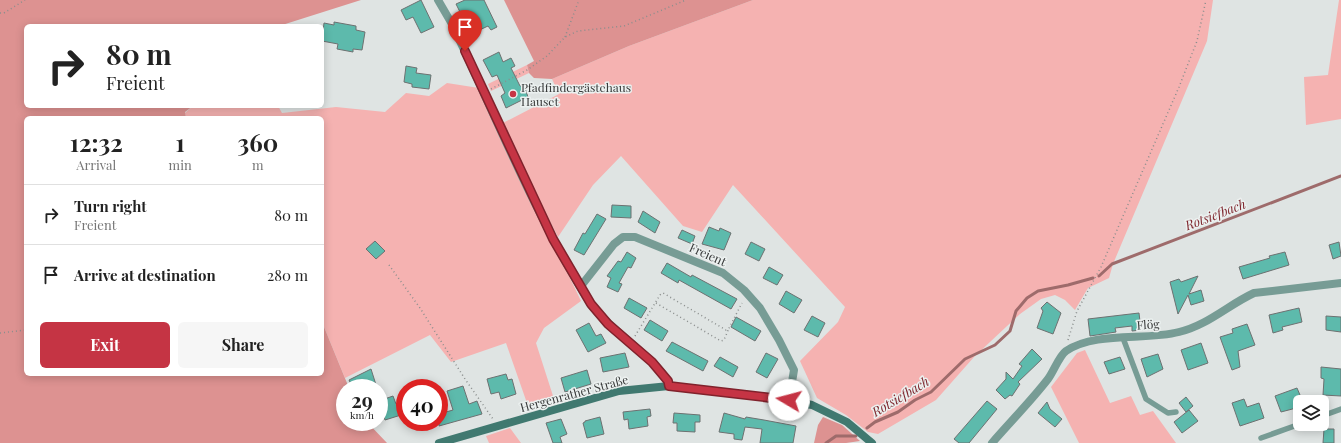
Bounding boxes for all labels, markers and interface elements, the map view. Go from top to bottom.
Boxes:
pin [448,10,482,51]
icon: arrive [454,16,476,38]
text: 80 m [106,35,172,72]
icon: right [40,40,92,92]
text: Freient [106,71,165,95]
place label: Pfadfindergästehaus Hauset [521,79,631,109]
marker: Pfadfindergästehaus Hauset [508,89,518,99]
text: 12:32 [70,126,123,158]
text: 1 [176,126,185,158]
text: 360 [238,126,278,158]
text: Arrival [76,156,116,173]
text: min [169,156,192,173]
text: m [252,156,264,173]
water label: Rotsiefbach [1181,195,1248,234]
text: Turn right [74,196,147,216]
icon: right [40,204,62,226]
text: 80 m [274,205,308,225]
text: Freient [74,216,116,233]
street label: Freient [687,239,730,270]
icon: arrive [40,264,62,286]
text: Arrive at destination [74,265,216,285]
text: 280 m [267,265,308,285]
street label: Flög [1136,315,1161,333]
button: Exit [40,322,170,368]
button: Share [178,322,308,368]
street label: Hergenrather Straße [518,371,630,415]
water label: Rotsiefbach [867,372,932,420]
speed limit sign: 40 [396,379,448,431]
position arrow [768,379,810,421]
text: 29 [351,386,373,413]
map controls [1293,395,1329,431]
button: layers [1293,395,1329,431]
text: km/h [350,408,374,422]

